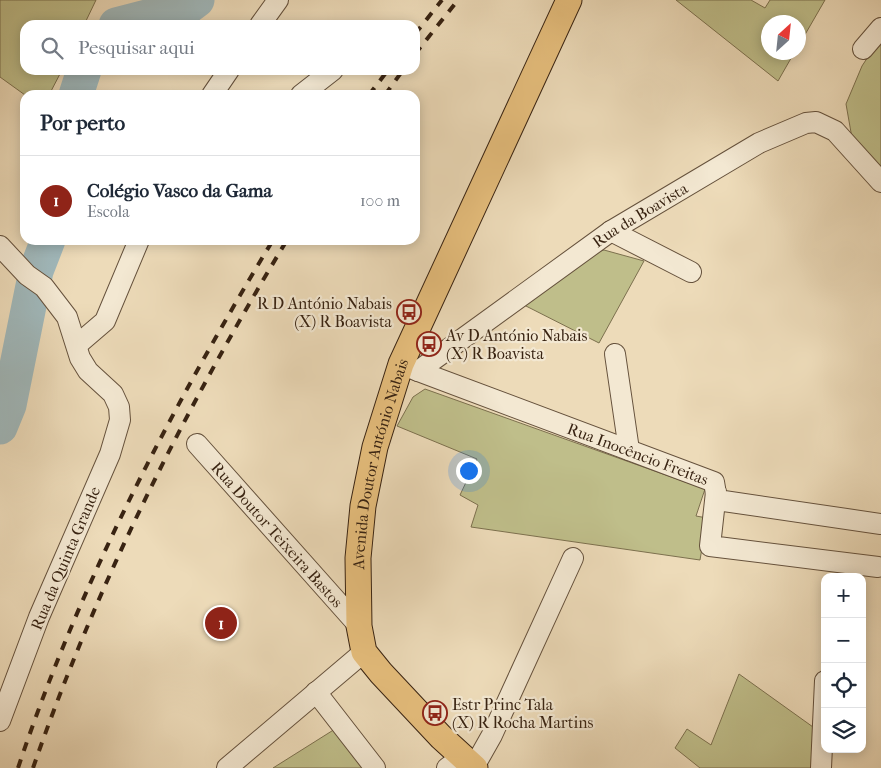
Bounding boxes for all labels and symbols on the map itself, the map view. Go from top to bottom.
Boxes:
north arrow [761,15,806,60]
street label: Rua da Boavista [589,178,692,251]
place label: R D António Nabais (X) R Boavista [257,294,393,331]
bus stop icon: R D António Nabais (X) R Boavista [396,299,422,325]
place label: Av D António Nabais (X) R Boavista [445,326,588,363]
bus stop icon: Av D António Nabais (X) R Boavista [416,331,442,357]
street label: Avenida Doutor António Nabais [349,355,412,571]
street label: Rua Inocêncio Freitas [565,419,711,489]
street label: Rua Doutor Teixeira Bastos [207,458,347,611]
your location [456,458,482,484]
street label: Rua da Quinta Grande [27,484,104,633]
pin: 1 [205,604,237,642]
place label: Estr Princ Tala (X) R Rocha Martins [452,695,593,732]
bus stop icon: Estr Princ Tala (X) R Rocha Martins [422,700,448,726]

